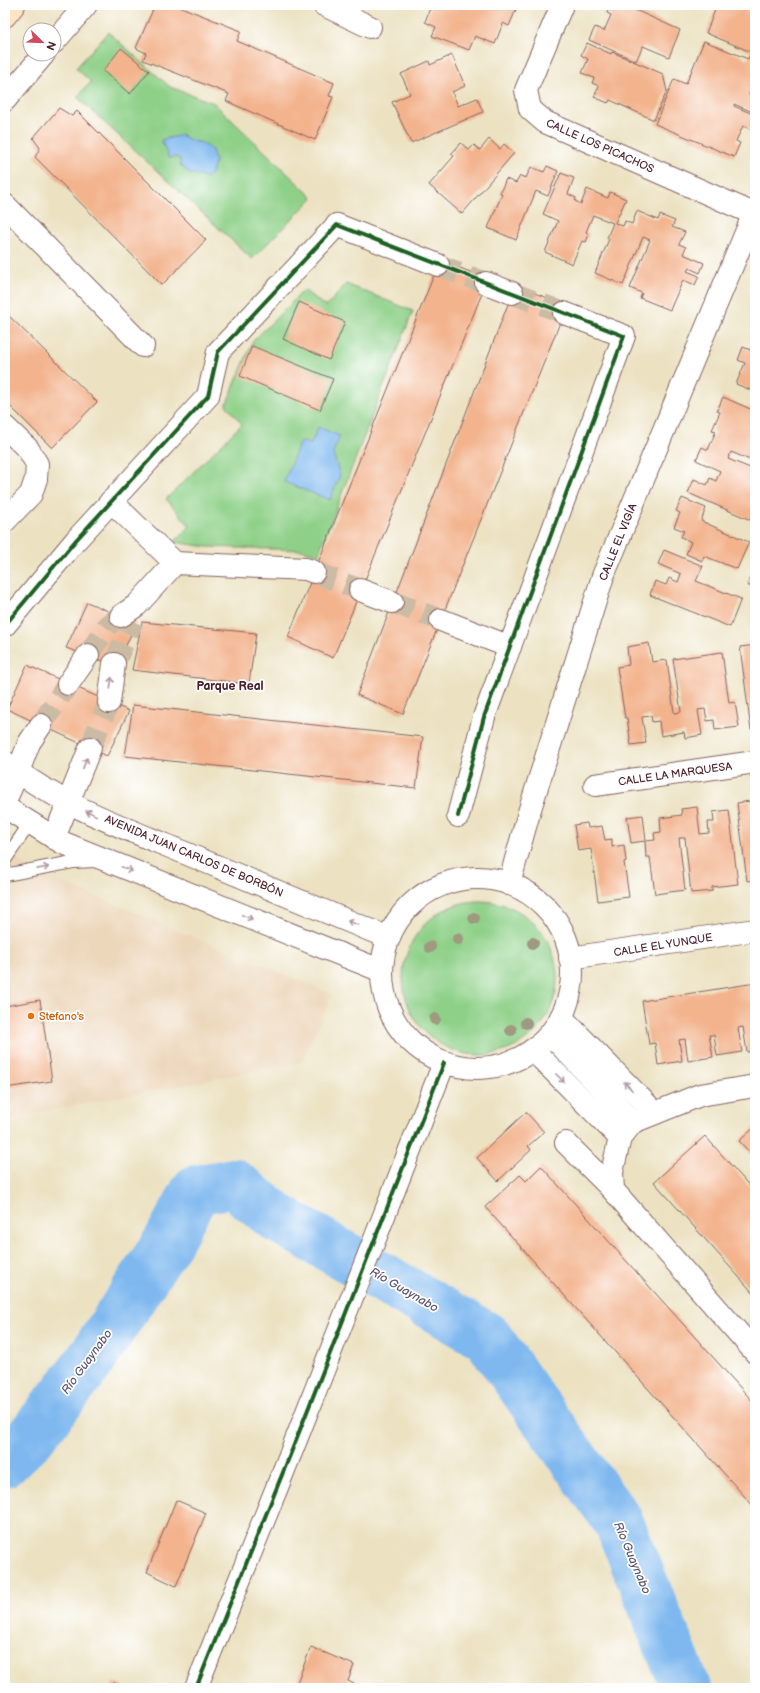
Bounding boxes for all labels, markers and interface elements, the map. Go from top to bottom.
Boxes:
north arrow [22,22,62,62]
text: N [43,39,58,52]
street label: CALLE LOS PICACHOS [544,116,656,176]
street label: CALLE EL VIGÍA [596,501,640,583]
one-way arrow [107,677,115,690]
district label: Parque Real [196,679,264,694]
one-way arrow [81,757,89,769]
street label: CALLE LA MARQUESA [617,760,733,788]
one-way arrow [86,809,98,816]
street label: AVENIDA JUAN CARLOS DE BORBÓN [103,811,286,900]
one-way arrow [36,864,49,872]
one-way arrow [120,865,132,873]
one-way arrow [241,914,253,922]
one-way arrow [348,919,360,926]
street label: CALLE EL YUNQUE [613,931,713,959]
place label: Stefano's [39,1010,84,1023]
marker: Stefano's [26,1011,36,1021]
one-way arrow [555,1073,565,1083]
one-way arrow [623,1081,633,1091]
water label: Río Guaynabo [367,1264,441,1316]
water label: Río Guaynabo [58,1327,116,1397]
water label: Río Guaynabo [610,1520,654,1596]

